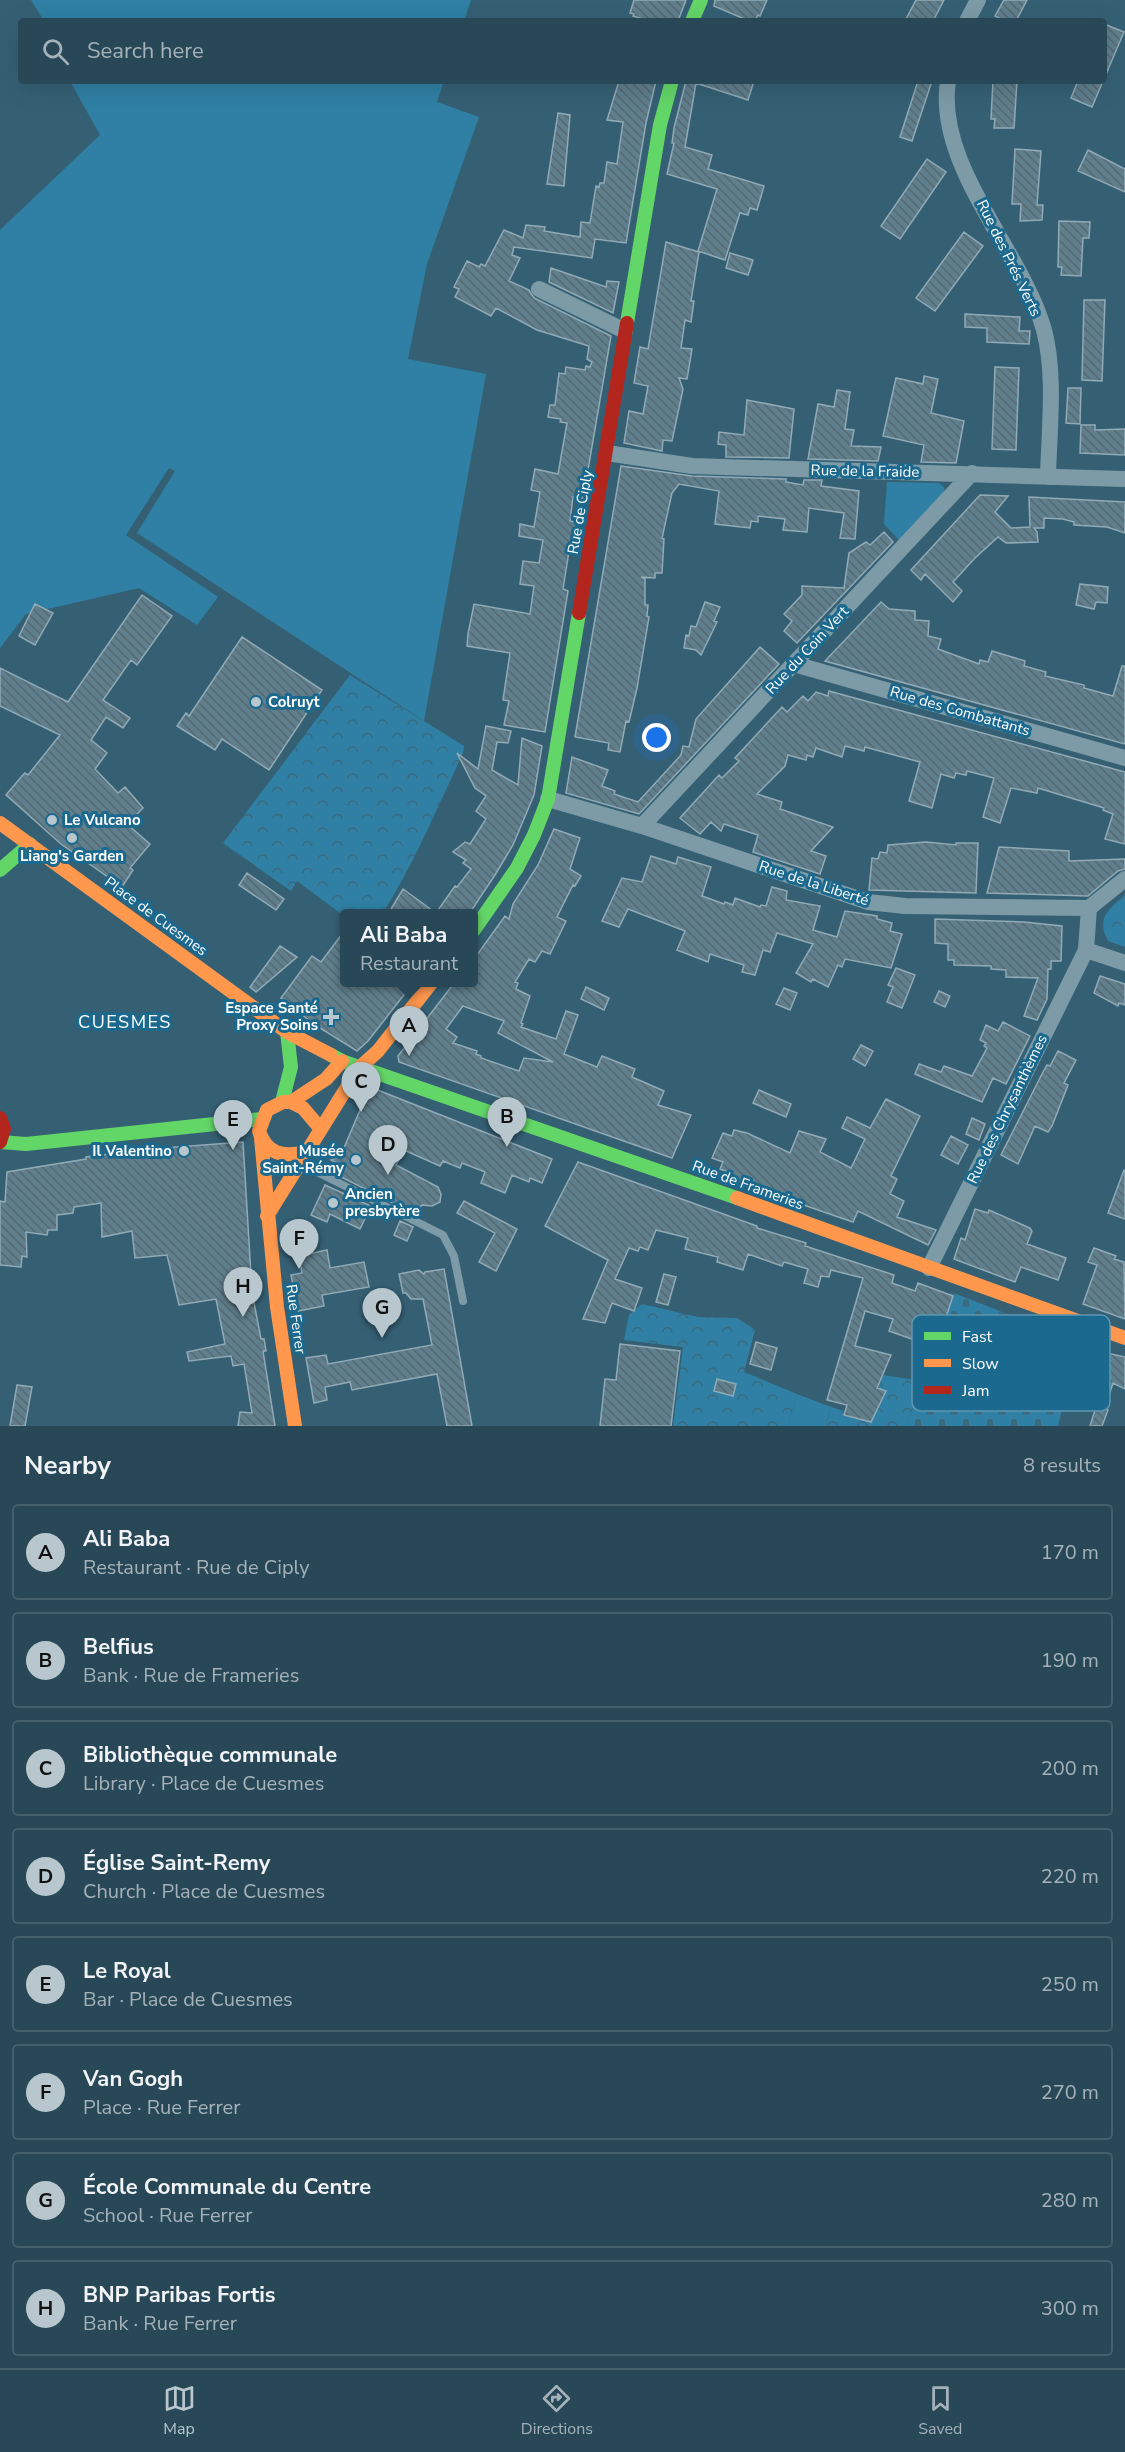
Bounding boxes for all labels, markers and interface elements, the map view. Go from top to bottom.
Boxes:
search box [18,18,1107,84]
icon: search [39,35,72,68]
text: Search here [87,36,204,66]
street label: Rue des Prés Verts [972,196,1046,320]
street label: Rue de la Fraide [811,460,919,482]
street label: Rue de Ciply [563,468,597,556]
street label: Rue du Coin Vert [761,601,854,698]
street label: Rue des Combattants [888,681,1032,741]
place label: Colruyt [268,692,320,712]
marker: Colruyt [249,695,263,709]
your location [642,723,671,752]
place label: Le Vulcano [64,810,141,830]
marker: Le Vulcano [45,813,59,827]
marker: Liang's Garden [65,831,79,845]
place label: Liang's Garden [20,846,124,866]
street label: Rue de la Liberté [757,856,871,910]
street label: Place de Cuesmes [101,872,211,960]
popup [340,909,478,987]
text: Ali Baba [360,920,447,950]
text: Restaurant [360,950,458,977]
place label: Espace Santé Proxy Soins [225,998,318,1035]
pin: A [390,1006,428,1056]
marker: Espace Santé Proxy Soins [322,1008,340,1026]
district label: CUESMES [78,1010,172,1034]
street label: Rue des Chrysanthèmes [962,1031,1052,1187]
pin: C [342,1062,380,1112]
pin: B [488,1098,526,1147]
pin: E [214,1100,252,1150]
pin: D [368,1126,408,1175]
place label: Il Valentino [92,1141,172,1161]
place label: Musée Saint-Rémy [262,1141,344,1178]
marker: Il Valentino [177,1144,191,1158]
marker: Musée Saint-Rémy [349,1153,363,1167]
street label: Rue de Frameries [690,1156,806,1214]
place label: Ancien presbytère [345,1184,420,1221]
marker: Ancien presbytère [326,1196,340,1210]
pin: F [280,1220,318,1269]
pin: H [224,1268,262,1317]
street label: Rue Ferrer [281,1283,311,1356]
pin: G [362,1288,401,1338]
legend [912,1315,1110,1411]
text: Fast [962,1326,993,1348]
text: Slow [962,1353,999,1375]
text: Jam [961,1380,989,1402]
text: Nearby [24,1448,111,1483]
text: 8 results [1023,1452,1101,1479]
text: Ali Baba [83,1524,170,1554]
text: A [38,1539,53,1566]
text: 170 m [1041,1539,1099,1566]
text: Restaurant · Rue de Ciply [83,1554,310,1581]
text: Belfius [83,1632,154,1662]
text: B [39,1647,52,1674]
text: 190 m [1041,1647,1099,1674]
text: Bank · Rue de Frameries [83,1662,299,1689]
text: Bibliothèque communale [83,1740,337,1770]
text: C [39,1755,52,1782]
text: 200 m [1041,1755,1099,1782]
text: Library · Place de Cuesmes [83,1770,324,1797]
text: Église Saint-Remy [83,1848,270,1878]
text: D [38,1863,53,1890]
text: 220 m [1041,1863,1099,1890]
text: Church · Place de Cuesmes [83,1878,325,1905]
text: Le Royal [83,1956,171,1986]
text: E [40,1971,51,1998]
text: 250 m [1041,1971,1099,1998]
text: Bar · Place de Cuesmes [83,1986,293,2013]
text: Van Gogh [83,2064,183,2094]
text: F [40,2079,51,2106]
text: 270 m [1041,2079,1099,2106]
text: Place · Rue Ferrer [83,2094,240,2121]
text: École Communale du Centre [83,2172,371,2202]
text: G [38,2187,53,2214]
text: 280 m [1041,2187,1099,2214]
text: School · Rue Ferrer [83,2202,253,2229]
text: BNP Paribas Fortis [83,2280,276,2310]
text: H [38,2295,53,2322]
text: 300 m [1041,2295,1099,2322]
text: Bank · Rue Ferrer [83,2310,237,2337]
tab: Map [163,2382,196,2440]
tab: Directions [521,2382,593,2440]
tab: Saved [918,2382,962,2440]

